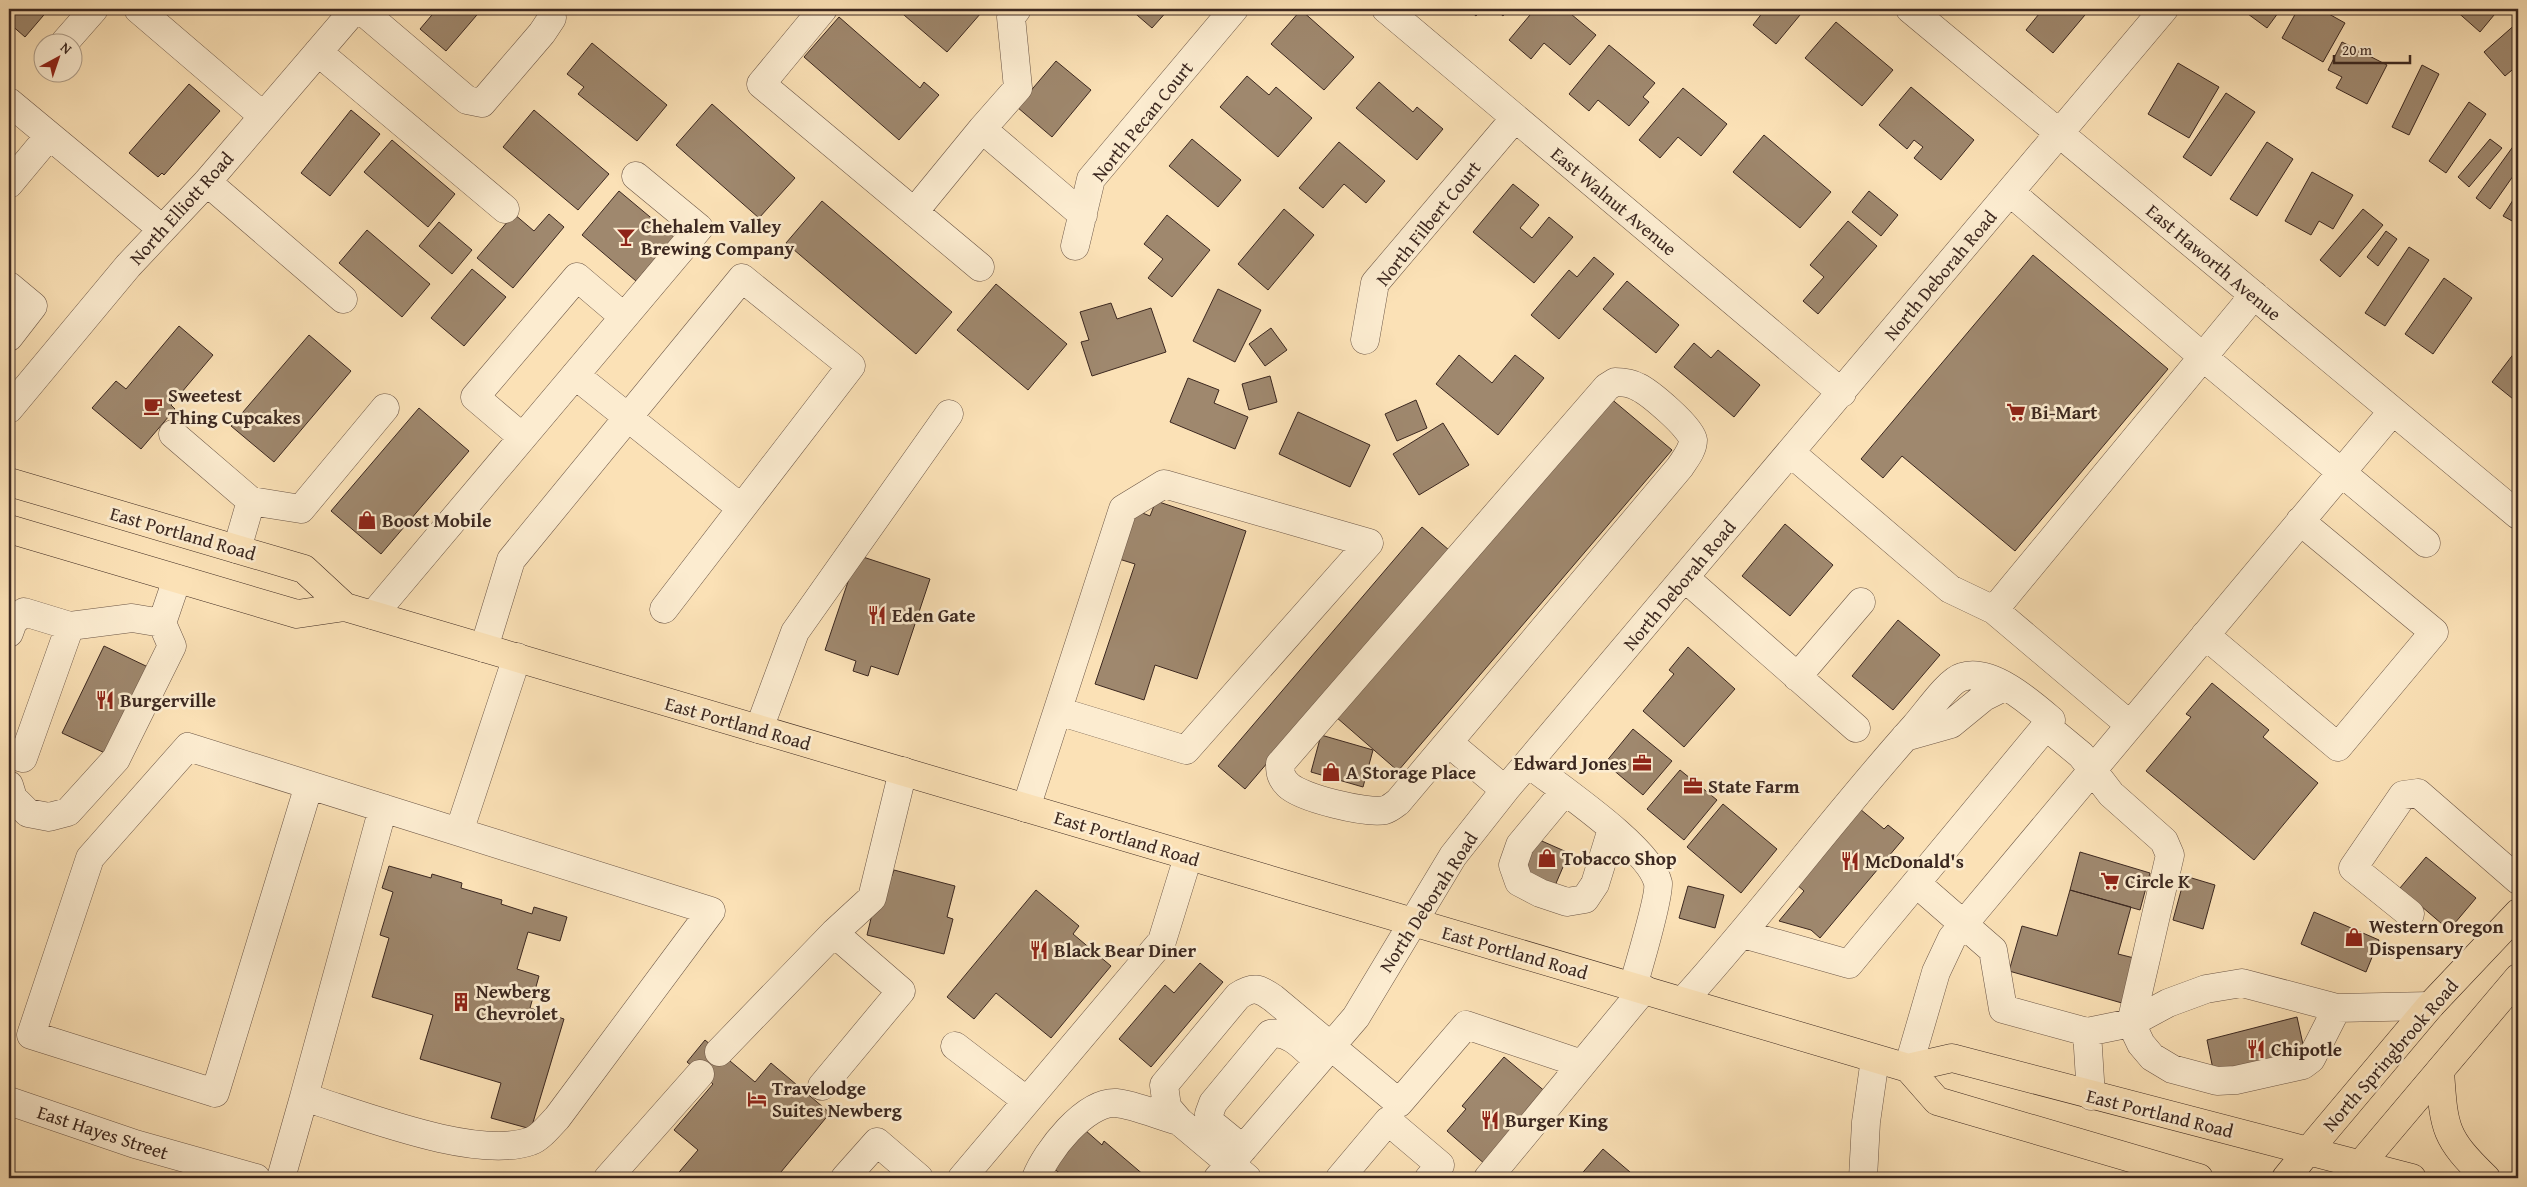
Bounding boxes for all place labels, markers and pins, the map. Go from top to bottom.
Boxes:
place label: Chehalem Valley Brewing Company [641,212,794,262]
bar icon: Chehalem Valley Brewing Company [615,226,637,248]
place label: Sweetest Thing Cupcakes [168,381,301,431]
cafe icon: Sweetest Thing Cupcakes [142,395,164,417]
place label: Bi-Mart [2031,398,2098,426]
supermarket icon: Bi-Mart [2005,401,2027,423]
place label: Boost Mobile [382,506,491,534]
shop icon: Boost Mobile [356,509,378,531]
place label: Eden Gate [892,601,976,629]
restaurant icon: Eden Gate [866,604,888,626]
place label: Burgerville [120,686,216,714]
restaurant icon: Burgerville [94,689,116,711]
place label: Edward Jones [1514,749,1627,777]
office icon: Edward Jones [1631,752,1653,774]
place label: A Storage Place [1346,758,1476,786]
shop icon: A Storage Place [1320,761,1342,783]
place label: State Farm [1708,772,1800,800]
office icon: State Farm [1682,775,1704,797]
place label: Tobacco Shop [1562,844,1677,872]
shop icon: Tobacco Shop [1536,847,1558,869]
place label: McDonald's [1865,847,1964,875]
restaurant icon: McDonald's [1839,850,1861,872]
place label: Circle K [2125,867,2190,895]
supermarket icon: Circle K [2099,870,2121,892]
place label: Western Oregon Dispensary [2369,912,2504,962]
shop icon: Western Oregon Dispensary [2343,926,2365,948]
place label: Black Bear Diner [1054,936,1196,964]
restaurant icon: Black Bear Diner [1028,939,1050,961]
place label: Newberg Chevrolet [476,977,559,1027]
building icon: Newberg Chevrolet [450,991,472,1013]
place label: Chipotle [2271,1035,2342,1063]
restaurant icon: Chipotle [2245,1038,2267,1060]
place label: Travelodge Suites Newberg [772,1074,903,1124]
hotel icon: Travelodge Suites Newberg [746,1088,768,1110]
place label: Burger King [1505,1106,1609,1134]
restaurant icon: Burger King [1479,1109,1501,1131]

